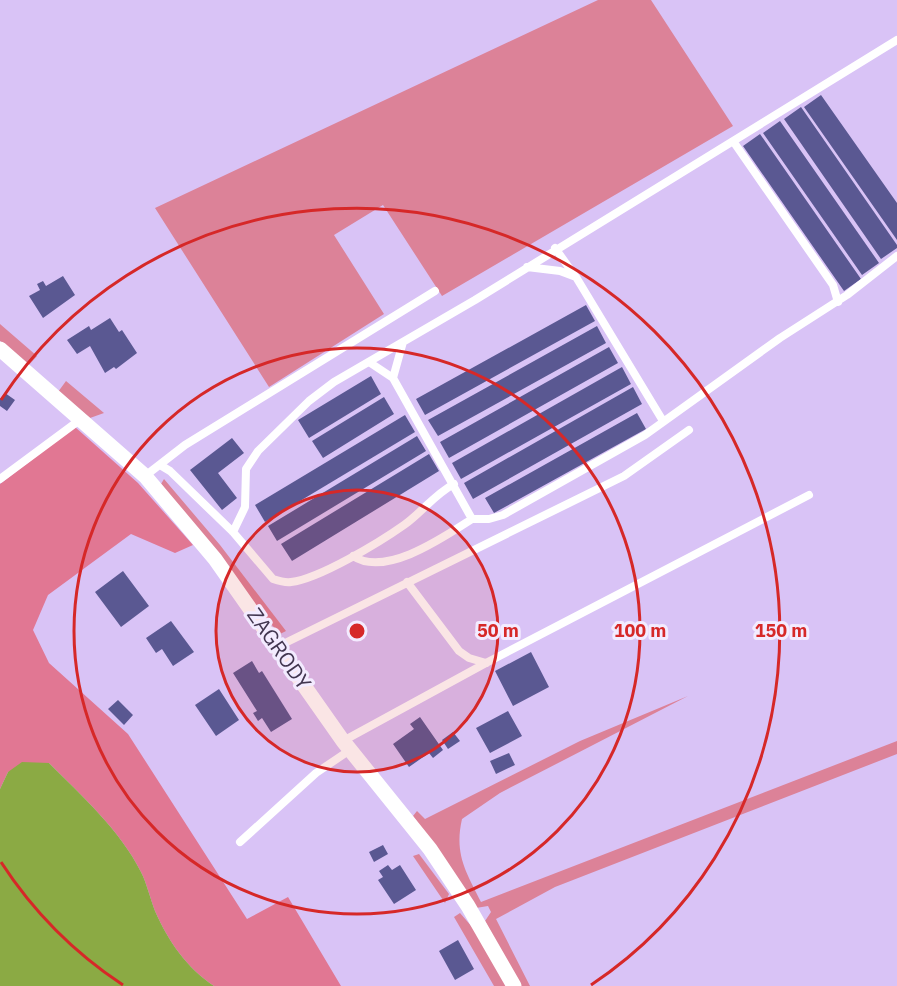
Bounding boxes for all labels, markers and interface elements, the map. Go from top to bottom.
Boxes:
street label: ZAGRODY [241,602,319,695]
text: 50 m [477,619,519,642]
text: 100 m [614,619,666,642]
text: 150 m [755,619,807,642]
centre of rings [347,621,367,641]

